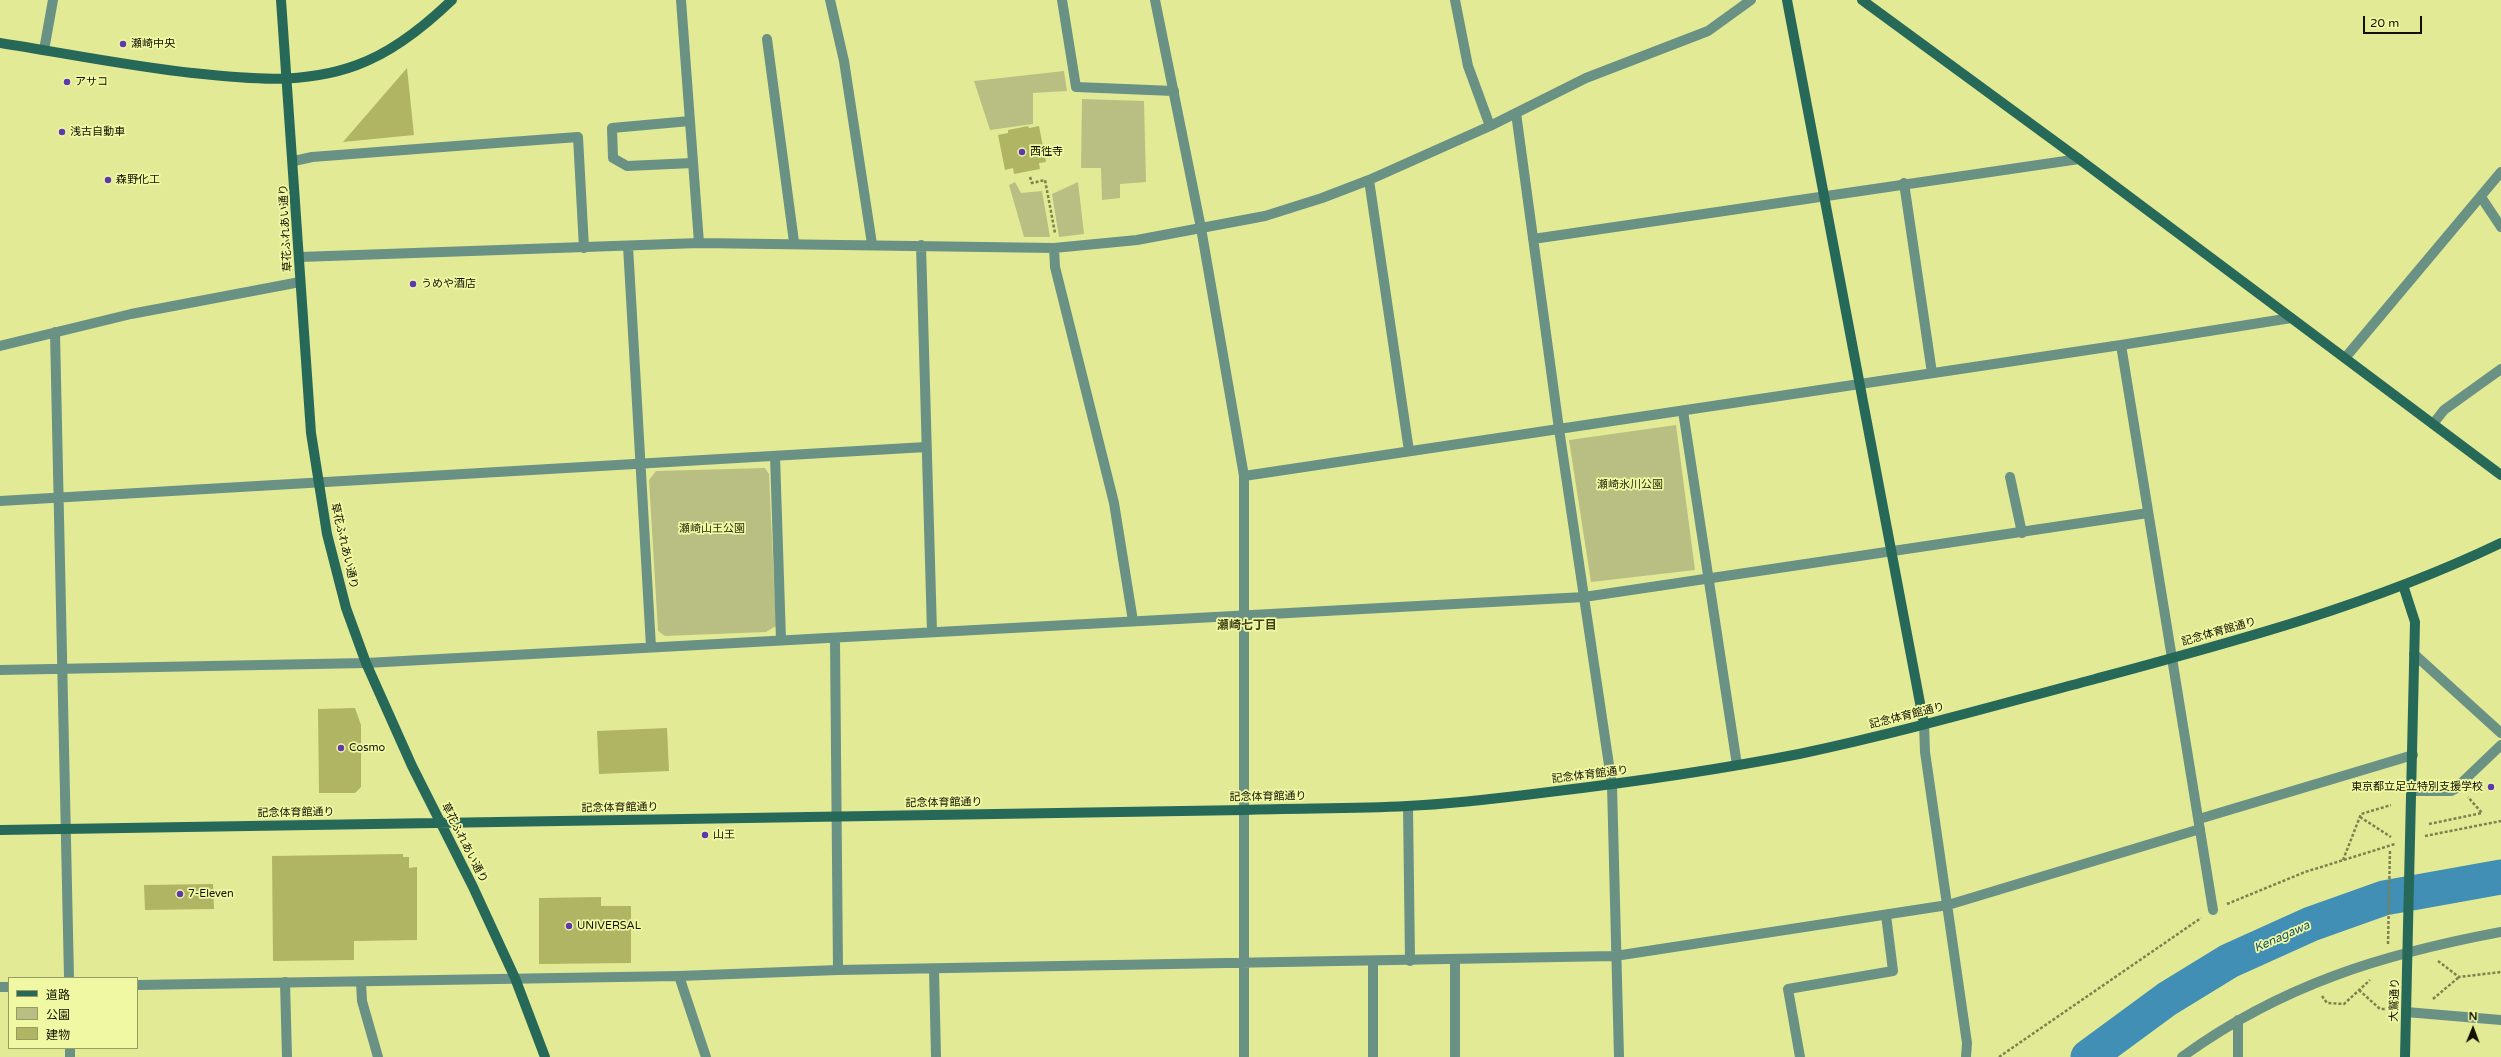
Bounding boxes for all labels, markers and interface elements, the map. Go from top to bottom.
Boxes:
scale bar [2365,8,2424,34]
text: 20 m [2370,16,2399,30]
place label: 瀬崎中央 [131,37,175,51]
marker: 瀬崎中央 [118,39,128,49]
place label: アサコ [75,75,108,89]
marker: アサコ [62,77,72,87]
place label: 浅古自動車 [70,125,125,139]
marker: 浅古自動車 [57,127,67,137]
place label: 西徃寺 [1030,145,1063,159]
marker: 西徃寺 [1017,147,1027,157]
place label: 森野化工 [116,173,160,187]
marker: 森野化工 [103,175,113,185]
street label: 草花ふれあい通り [277,184,295,272]
place label: うめや酒店 [421,277,476,291]
marker: うめや酒店 [408,279,418,289]
park label: 瀬崎氷川公園 [1597,478,1663,492]
street label: 草花ふれあい通り [328,502,360,590]
park label: 瀬崎山王公園 [679,522,745,536]
street label: 記念体育館通り [2180,615,2258,649]
district label: 瀬崎七丁目 [1217,619,1277,633]
street label: 記念体育館通り [1868,700,1946,732]
place label: Cosmo [349,741,385,755]
marker: Cosmo [336,743,346,753]
street label: 記念体育館通り [1551,764,1629,786]
place label: 東京都立足立特別支援学校 [2351,780,2483,794]
marker: 東京都立足立特別支援学校 [2486,782,2496,792]
street label: 記念体育館通り [1229,790,1307,804]
street label: 記念体育館通り [905,796,983,810]
street label: 草花ふれあい通り [438,801,490,885]
street label: 記念体育館通り [581,801,659,815]
street label: 記念体育館通り [257,806,335,820]
place label: 山王 [713,828,735,842]
marker: 山王 [700,830,710,840]
place label: 7-Eleven [188,887,234,901]
marker: 7-Eleven [175,889,185,899]
water label: Kenagawa [2252,918,2312,956]
place label: UNIVERSAL [577,919,641,933]
marker: UNIVERSAL [564,921,574,931]
legend [8,977,138,1049]
street label: 大鷲通り [2388,978,2402,1022]
text: 道路 [46,988,70,1002]
text: 公園 [46,1008,70,1022]
north arrow [2453,1009,2493,1049]
text: N [2469,1010,2478,1023]
text: 建物 [46,1028,70,1042]

